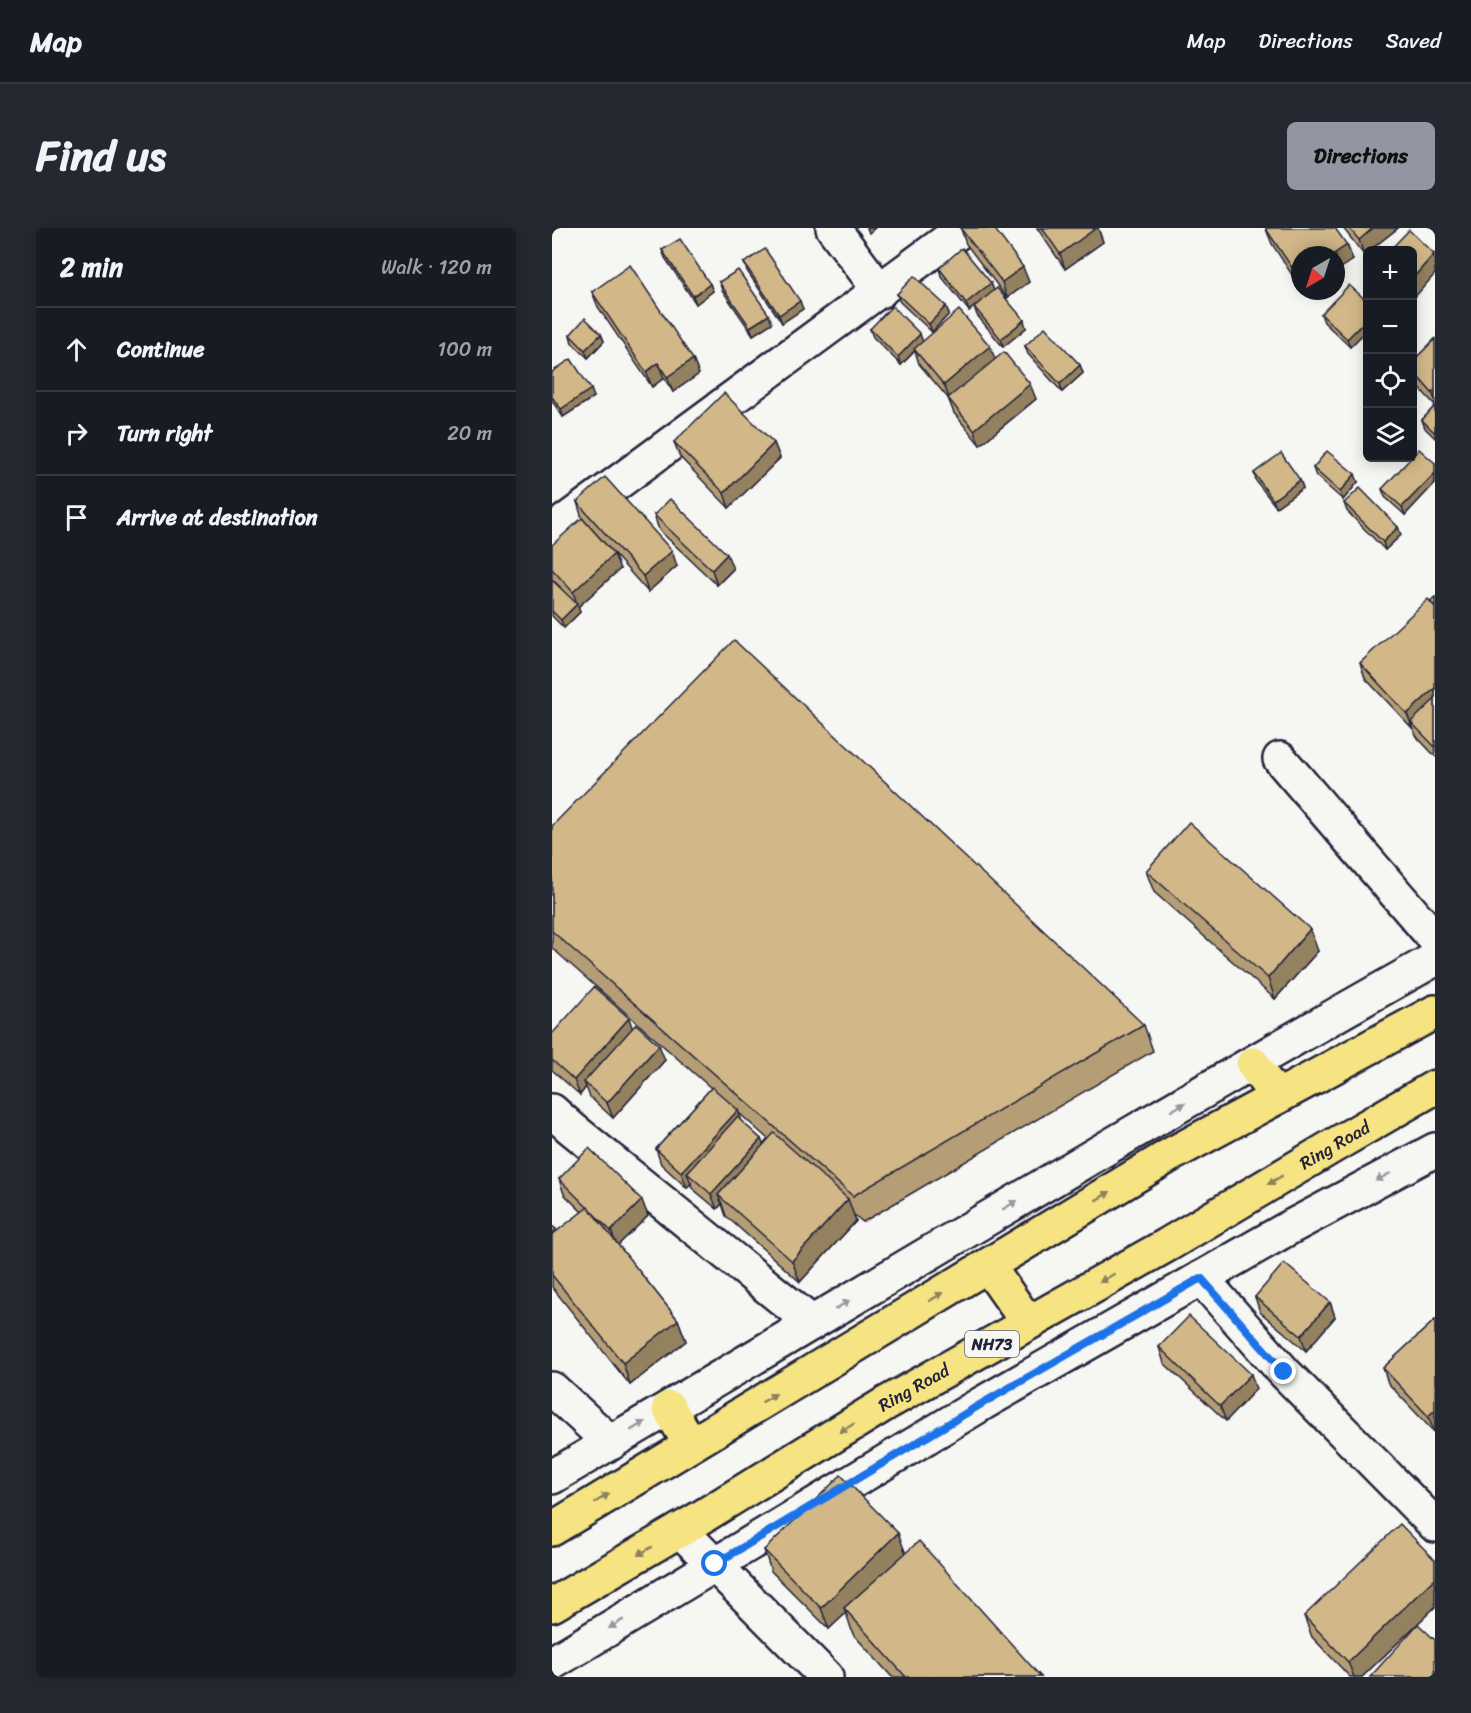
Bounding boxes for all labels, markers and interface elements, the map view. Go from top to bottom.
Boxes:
text: Map [30,17,82,66]
text: Map [1187,22,1225,60]
text: Directions [1258,22,1353,60]
text: Saved [1386,22,1441,60]
text: Find us [36,119,166,193]
button: Directions [1287,122,1435,190]
text: 2 min [60,244,123,290]
north arrow [1291,246,1345,300]
map controls [1363,246,1417,462]
button: + [1363,246,1417,300]
text: Walk · 120 m [381,250,492,285]
button: − [1363,300,1417,354]
text: Continue [117,330,205,369]
text: 100 m [438,332,492,367]
icon: ahead [60,333,93,366]
button: locate [1363,354,1417,408]
button: layers [1363,408,1417,462]
text: Turn right [117,414,212,453]
text: 20 m [447,416,492,451]
icon: right [60,417,93,450]
text: Arrive at destination [117,498,318,537]
icon: arrive [60,501,93,534]
one-way arrow [1170,1102,1187,1112]
street label: Ring Road [1293,1111,1378,1179]
one-way arrow [1375,1172,1392,1182]
one-way arrow [1267,1174,1283,1185]
one-way arrow [1095,1190,1111,1201]
one-way arrow [1002,1200,1018,1211]
one-way arrow [1098,1273,1115,1283]
one-way arrow [928,1292,944,1303]
one-way arrow [834,1299,850,1310]
road number: NH73 [965,1331,1019,1357]
street label: Ring Road [871,1354,957,1421]
route end [1270,1358,1296,1384]
one-way arrow [761,1392,777,1403]
one-way arrow [630,1421,647,1431]
one-way arrow [839,1422,855,1433]
one-way arrow [594,1493,610,1504]
one-way arrow [636,1546,653,1556]
route start [701,1550,727,1576]
one-way arrow [607,1619,624,1629]

